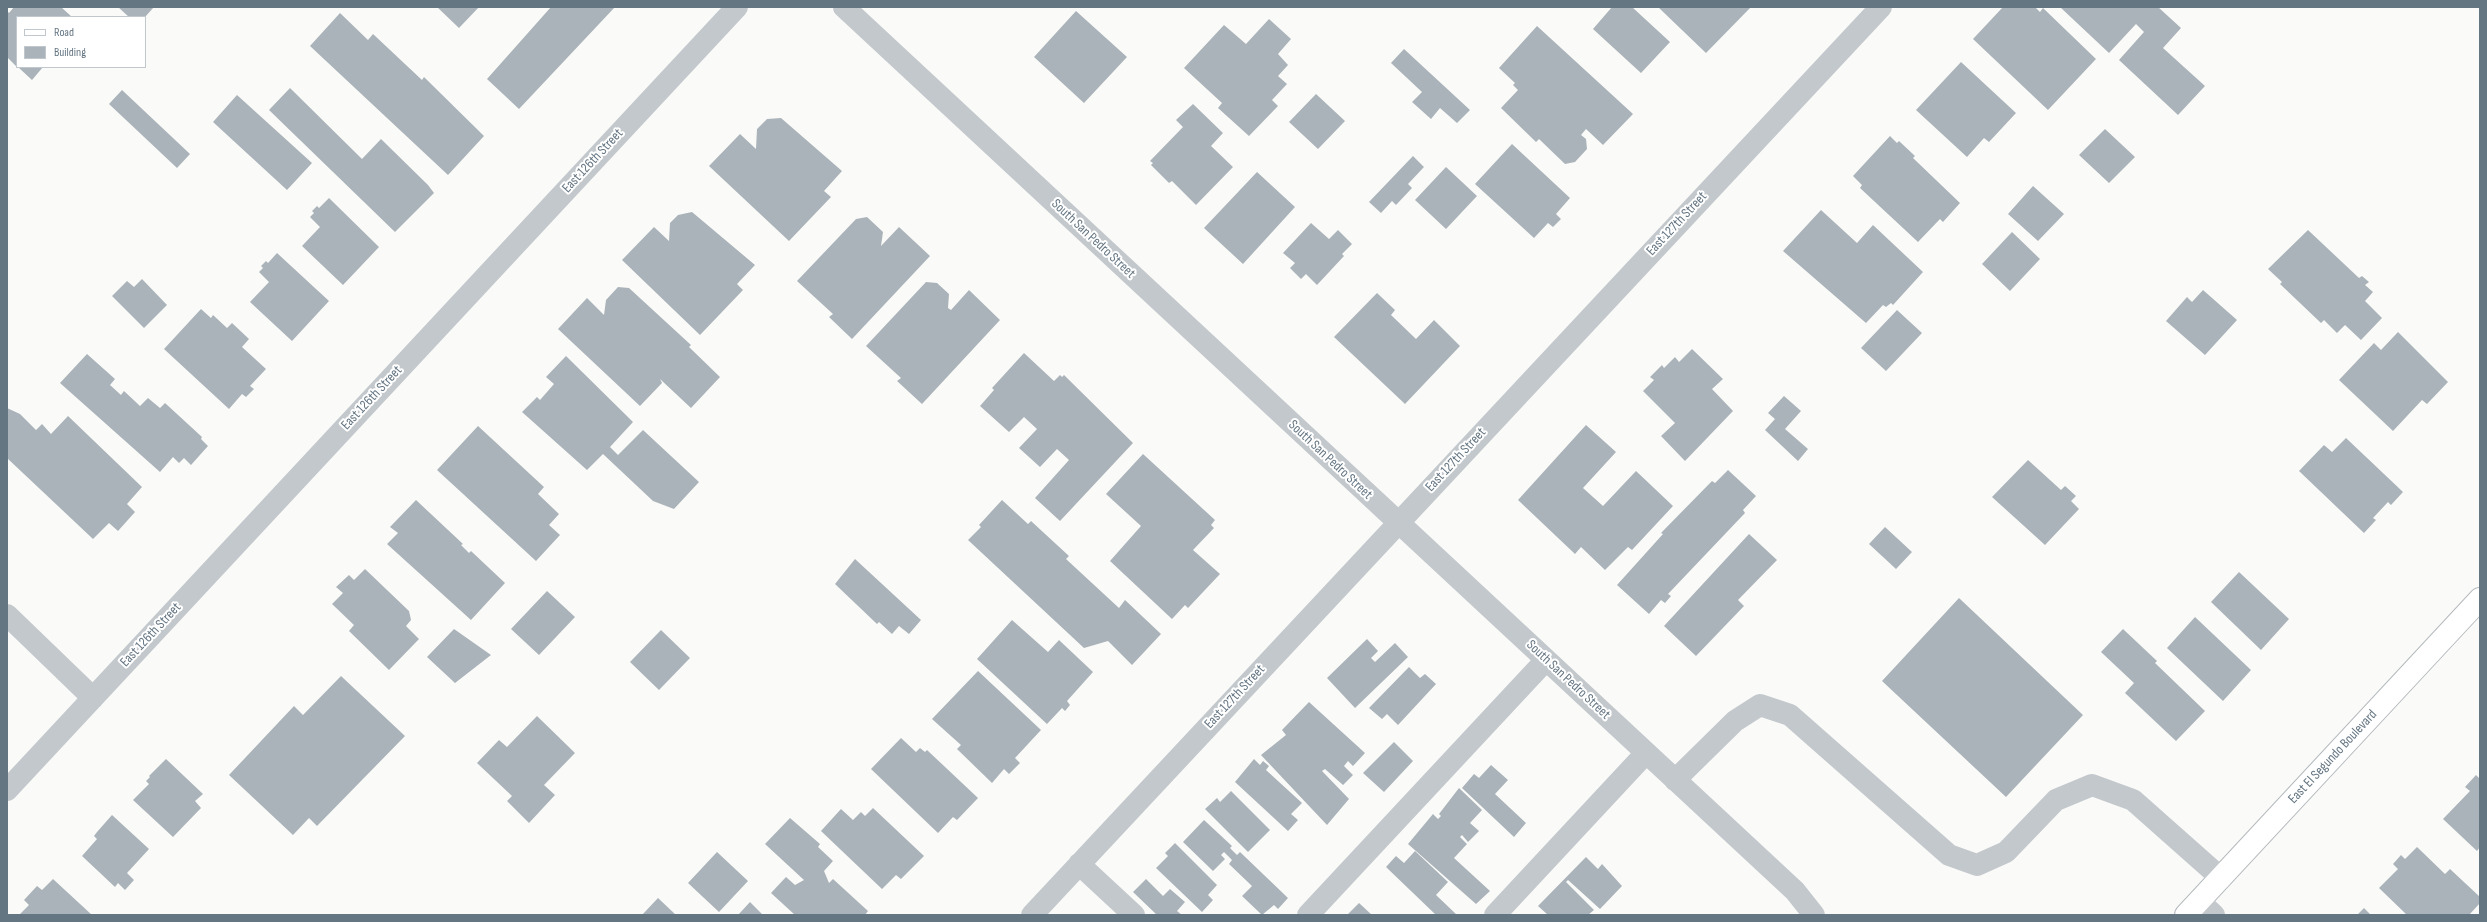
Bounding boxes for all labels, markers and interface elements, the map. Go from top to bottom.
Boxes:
legend [16,16,146,68]
text: Road [54,25,74,40]
text: Building [54,45,86,60]
street label: East 126th Street [559,125,627,197]
street label: East 127th Street [1643,189,1711,259]
street label: South San Pedro Street [1048,196,1138,282]
street label: East 126th Street [338,362,406,434]
street label: South San Pedro Street [1285,417,1375,503]
street label: East 127th Street [1422,425,1490,495]
street label: East 126th Street [117,599,185,671]
street label: South San Pedro Street [1523,637,1613,723]
street label: East 127th Street [1201,662,1269,732]
street label: East El Segundo Boulevard [2285,707,2381,807]

